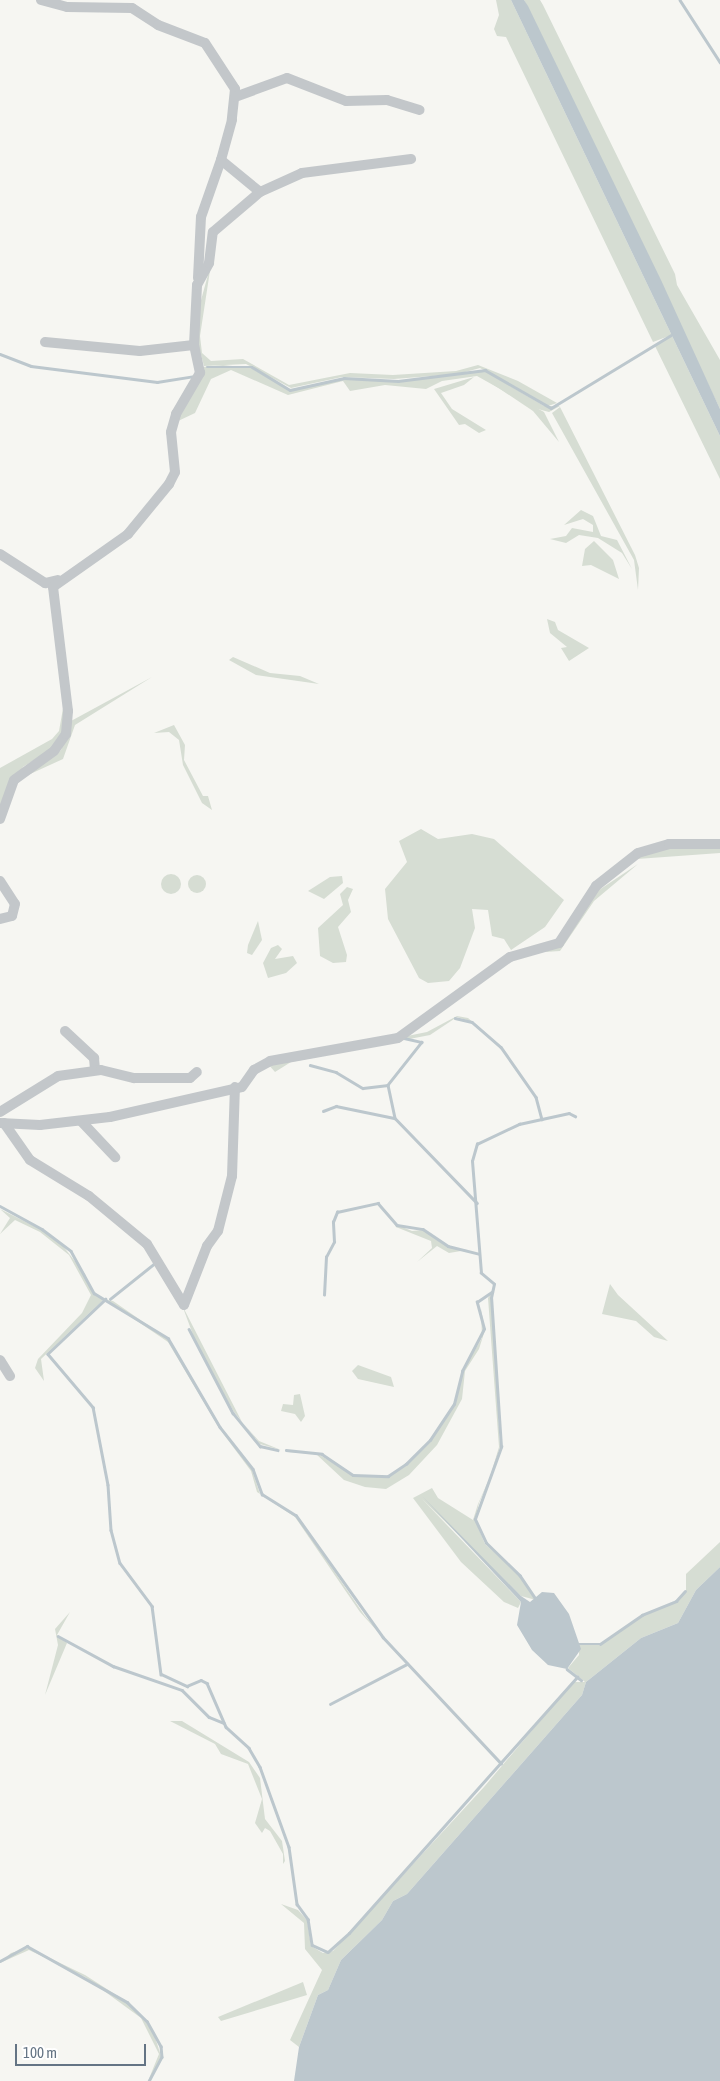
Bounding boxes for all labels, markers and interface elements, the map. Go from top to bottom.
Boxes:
scale bar [18,2034,149,2066]
text: 100 m [23,2044,57,2061]

